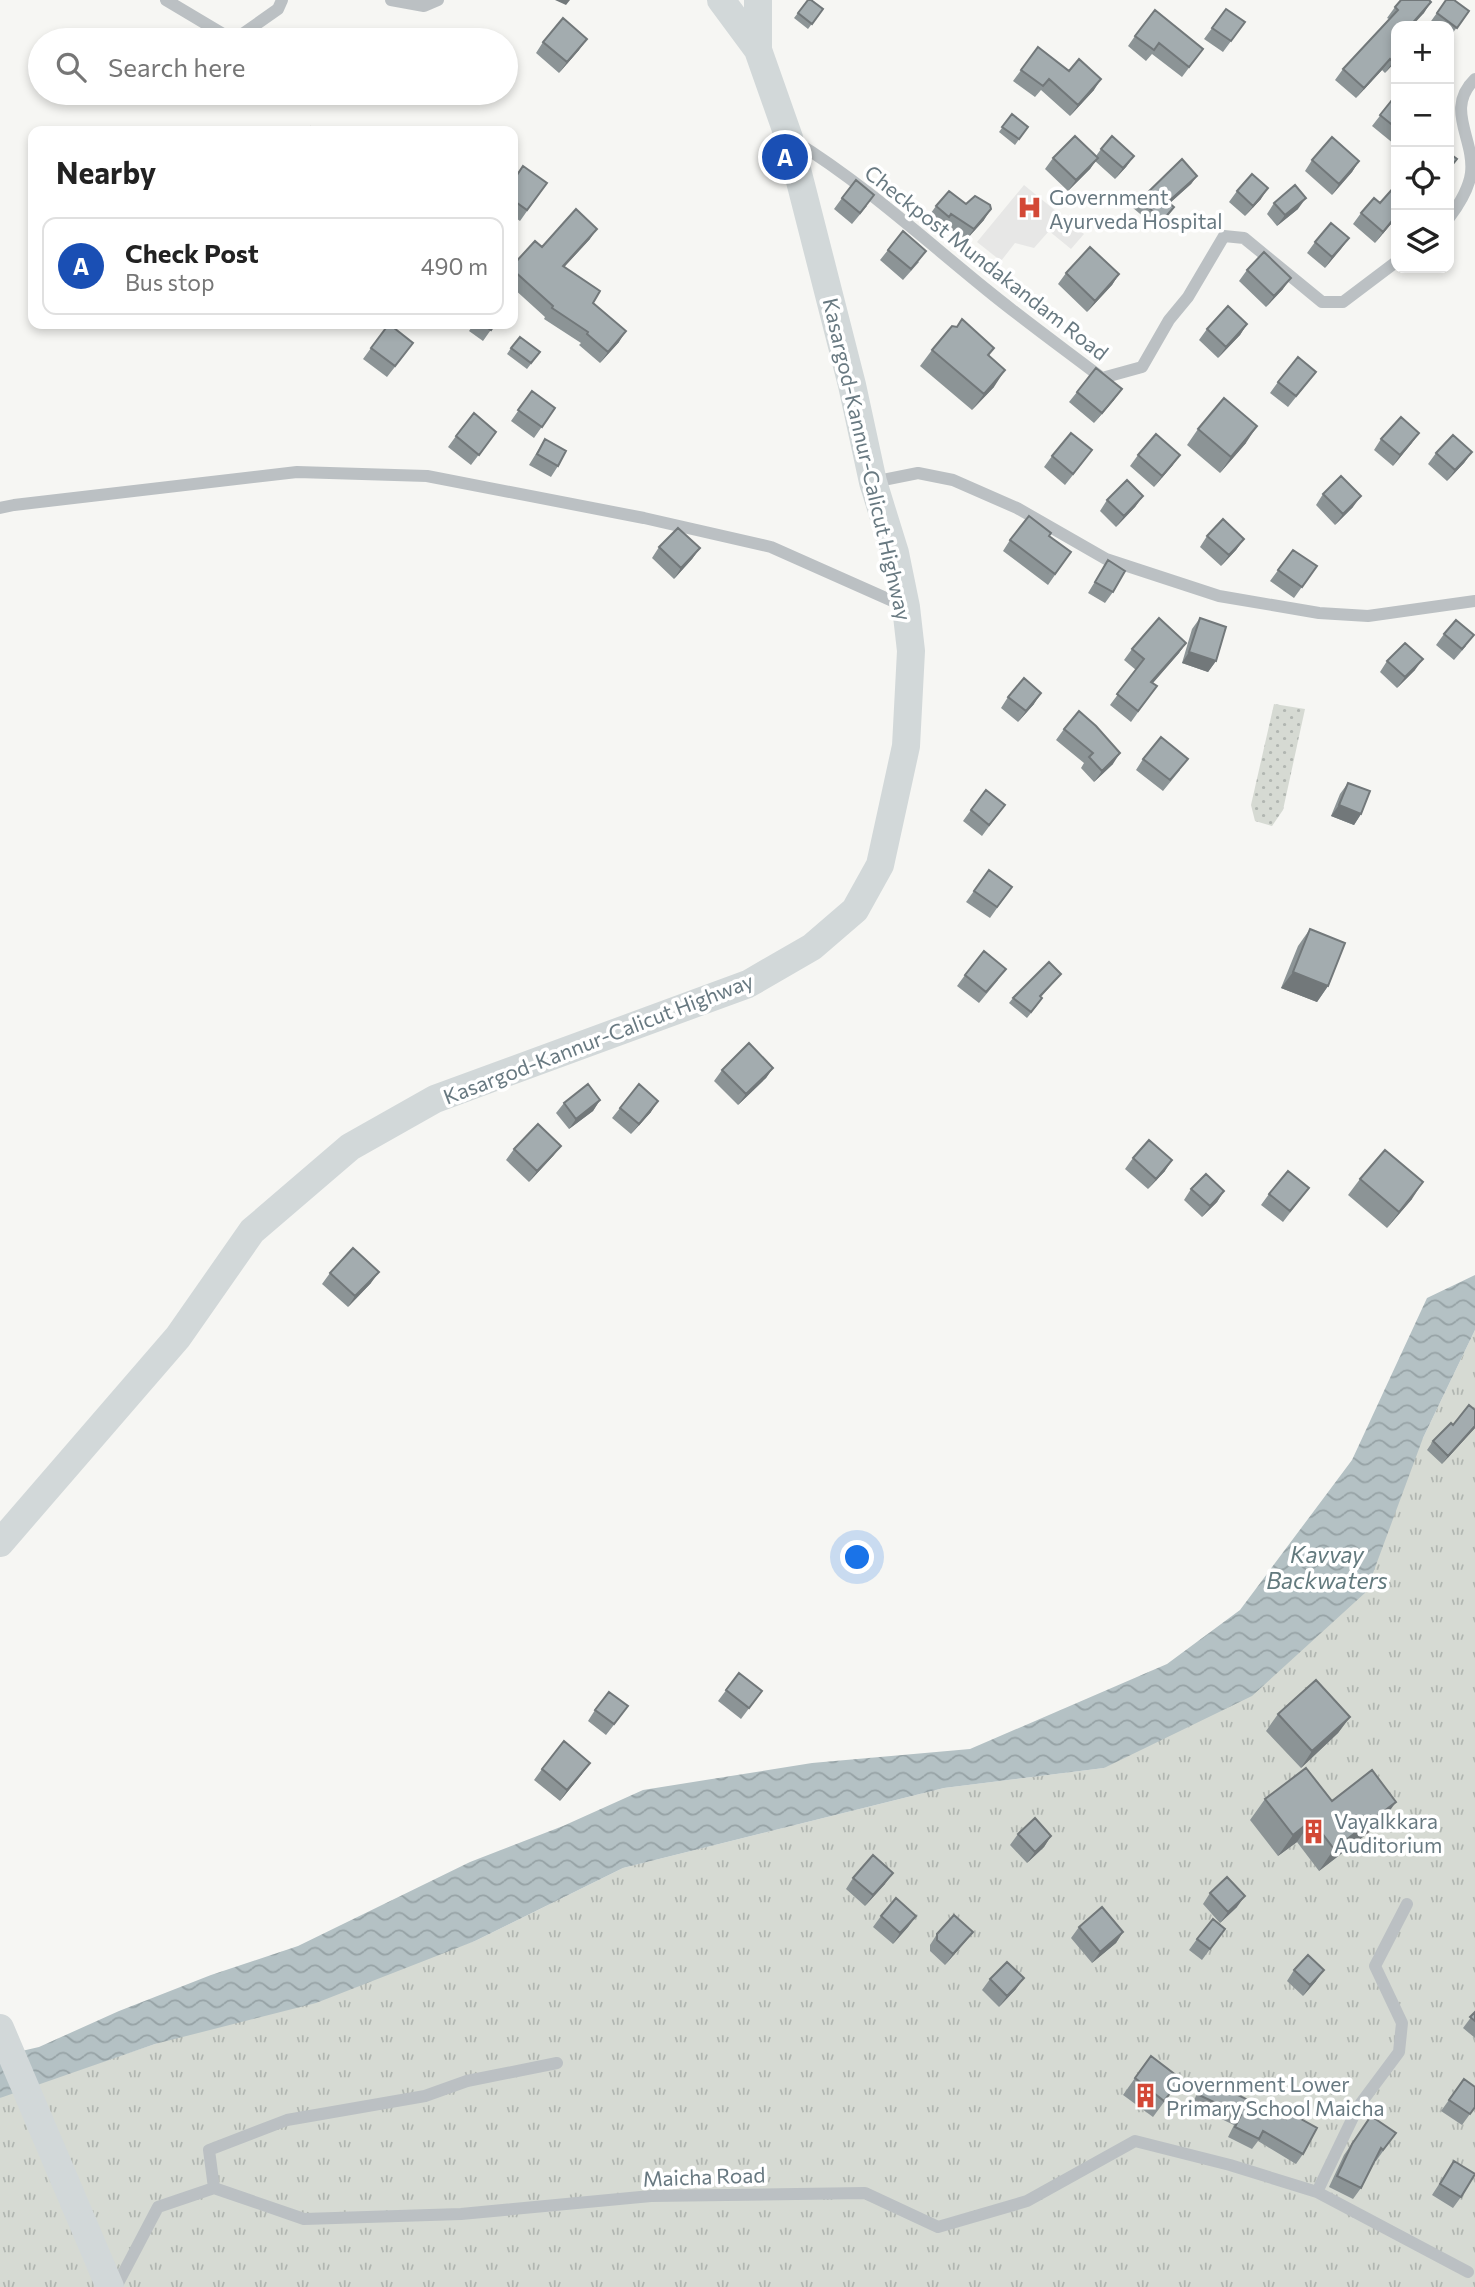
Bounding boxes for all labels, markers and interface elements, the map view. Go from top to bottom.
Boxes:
map controls [1391,21,1454,273]
button: + [1391,21,1454,84]
search box [28,28,518,105]
icon: search [52,48,90,86]
text: Search here [108,51,246,82]
button: − [1391,84,1454,147]
pin: A [762,131,808,183]
button: locate [1391,147,1454,210]
text: Nearby [56,153,156,190]
street label: Checkpost Mundakandam Road [860,159,1114,365]
place label: Government Ayurveda Hospital [1049,184,1223,233]
hospital icon: Government Ayurveda Hospital [1015,194,1043,222]
button: layers [1391,210,1454,273]
text: Check Post [125,237,259,268]
text: A [73,252,89,280]
text: 490 m [421,252,488,280]
text: Bus stop [125,268,215,296]
street label: Kasargod-Kannur-Calicut Highway [819,295,917,623]
street label: Kasargod-Kannur-Calicut Highway [439,967,757,1109]
your location [840,1540,874,1574]
water label: Kavvay Backwaters [1266,1540,1388,1594]
place label: Vayalkkara Auditorium [1334,1808,1442,1857]
building icon: Vayalkkara Auditorium [1300,1818,1328,1846]
place label: Government Lower Primary School Maicha [1166,2071,1384,2120]
building icon: Government Lower Primary School Maicha [1132,2081,1160,2109]
street label: Maicha Road [642,2161,766,2191]

